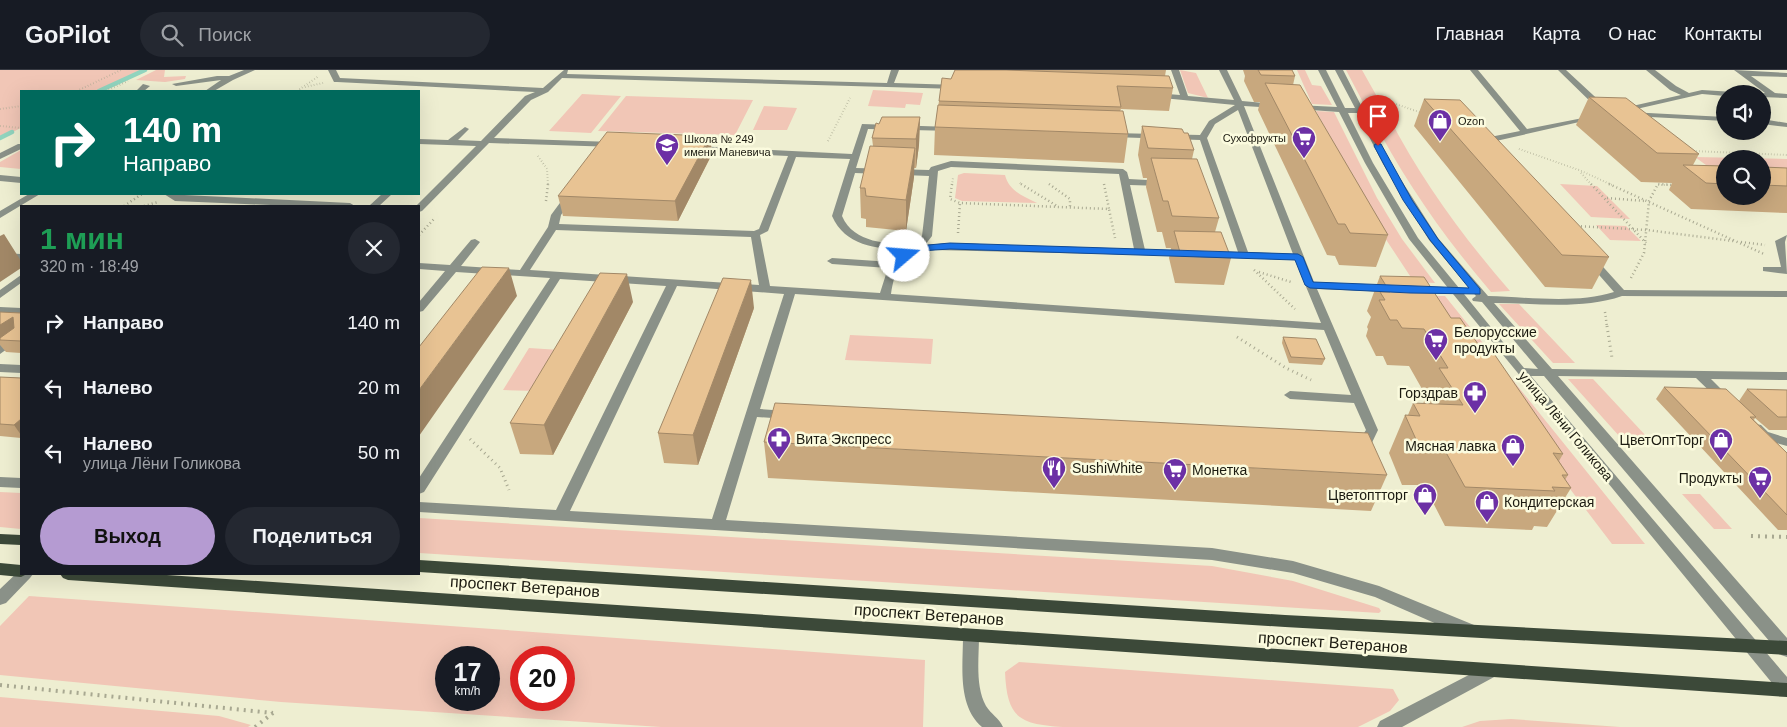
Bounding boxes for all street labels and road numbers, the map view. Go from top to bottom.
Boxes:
street label: улица Лёни Голикова [1516,368,1617,484]
street label: проспект Ветеранов [450,573,600,600]
street label: проспект Ветеранов [854,601,1004,628]
street label: проспект Ветеранов [1258,629,1408,656]

